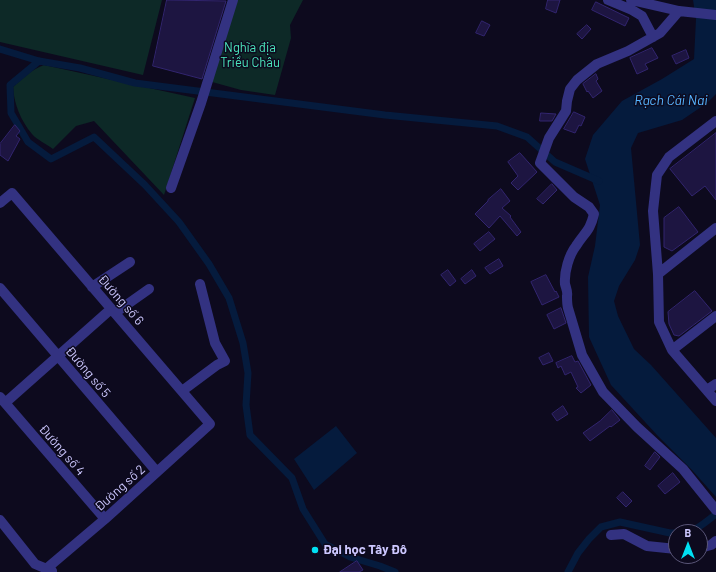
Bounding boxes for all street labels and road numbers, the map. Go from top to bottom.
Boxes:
street label: Đường số 6 [95,272,147,328]
street label: Đường số 5 [62,343,114,401]
street label: Đường số 4 [36,421,88,479]
street label: Đường số 2 [92,461,148,515]

